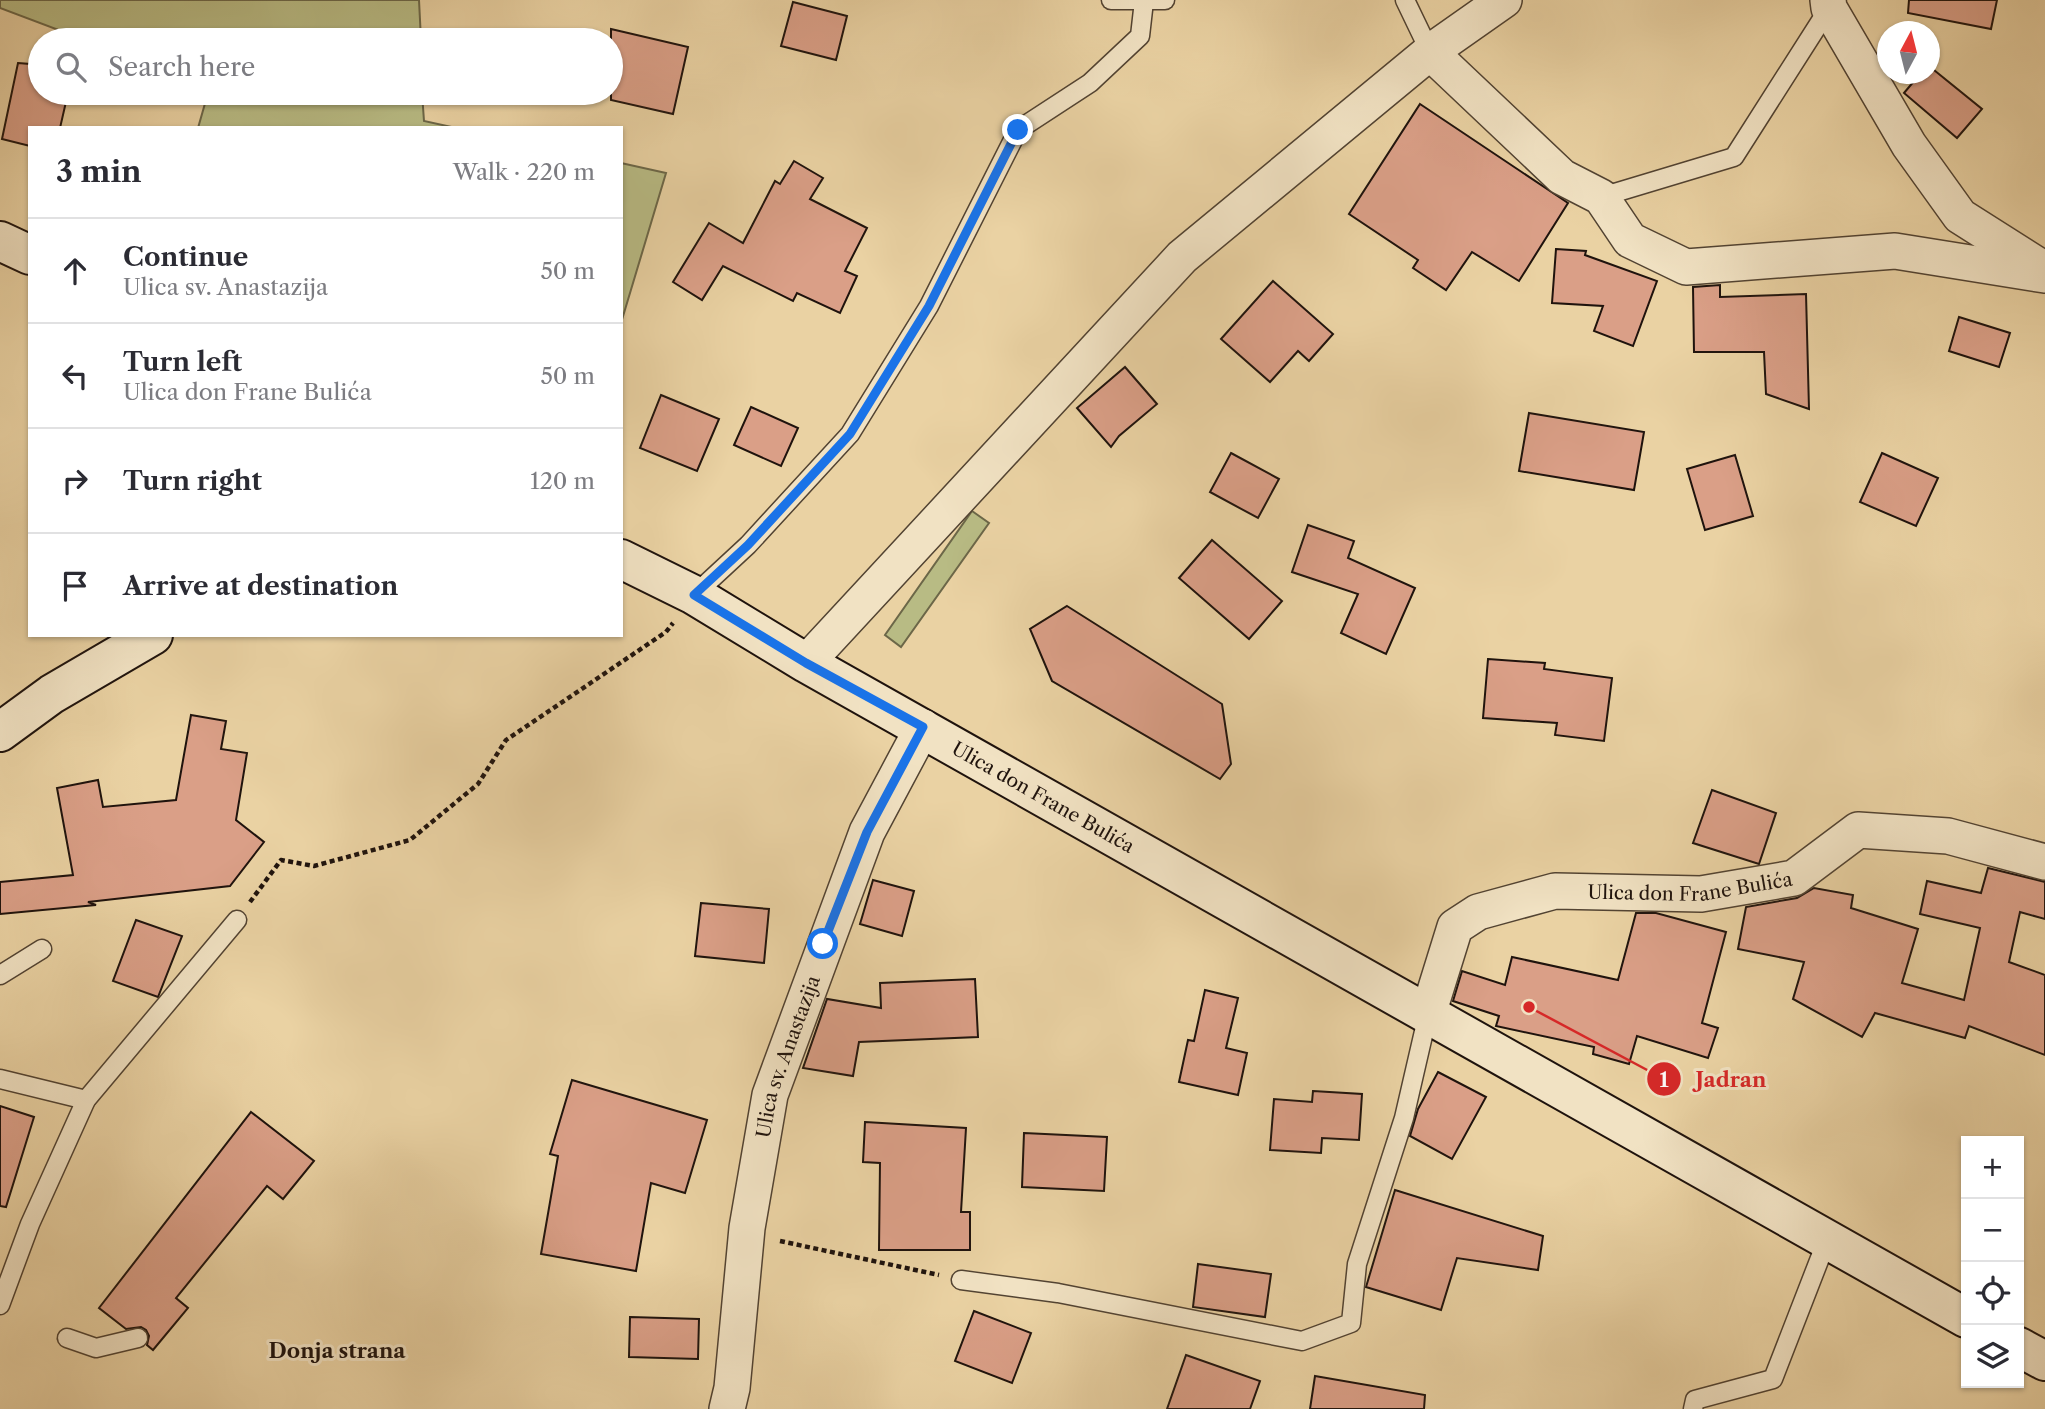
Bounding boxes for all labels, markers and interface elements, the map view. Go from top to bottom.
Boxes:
north arrow [1877,21,1940,84]
search box [28,28,623,105]
icon: search [52,48,90,86]
text: Search here [108,51,255,83]
route end [1002,114,1033,145]
text: 3 min [56,153,142,190]
text: Walk · 220 m [453,158,595,186]
text: Continue [123,241,248,273]
icon: ahead [56,252,94,290]
text: 50 m [540,257,595,285]
text: Ulica sv. Anastazija [123,273,328,301]
text: Turn left [123,346,242,378]
icon: left [56,357,94,395]
text: 50 m [540,362,595,390]
text: Ulica don Frane Bulića [123,378,372,406]
icon: right [56,462,94,500]
text: Turn right [123,465,262,497]
text: 120 m [530,467,595,495]
icon: arrive [56,567,94,605]
text: Arrive at destination [123,570,398,602]
street label: Ulica don Frane Bulića [948,736,1139,858]
street label: Ulica don Frane Bulića [1588,867,1794,906]
route start [807,928,838,959]
street label: Ulica sv. Anastazija [751,972,825,1139]
callout: Jadran [1647,1058,1780,1100]
text: 1 [1659,1067,1669,1092]
text: Jadran [1692,1067,1767,1092]
map controls [1961,1136,2024,1388]
button: + [1961,1136,2024,1199]
button: − [1961,1199,2024,1262]
button: locate [1961,1262,2024,1325]
button: layers [1961,1325,2024,1388]
district label: Donja strana [269,1338,406,1363]

